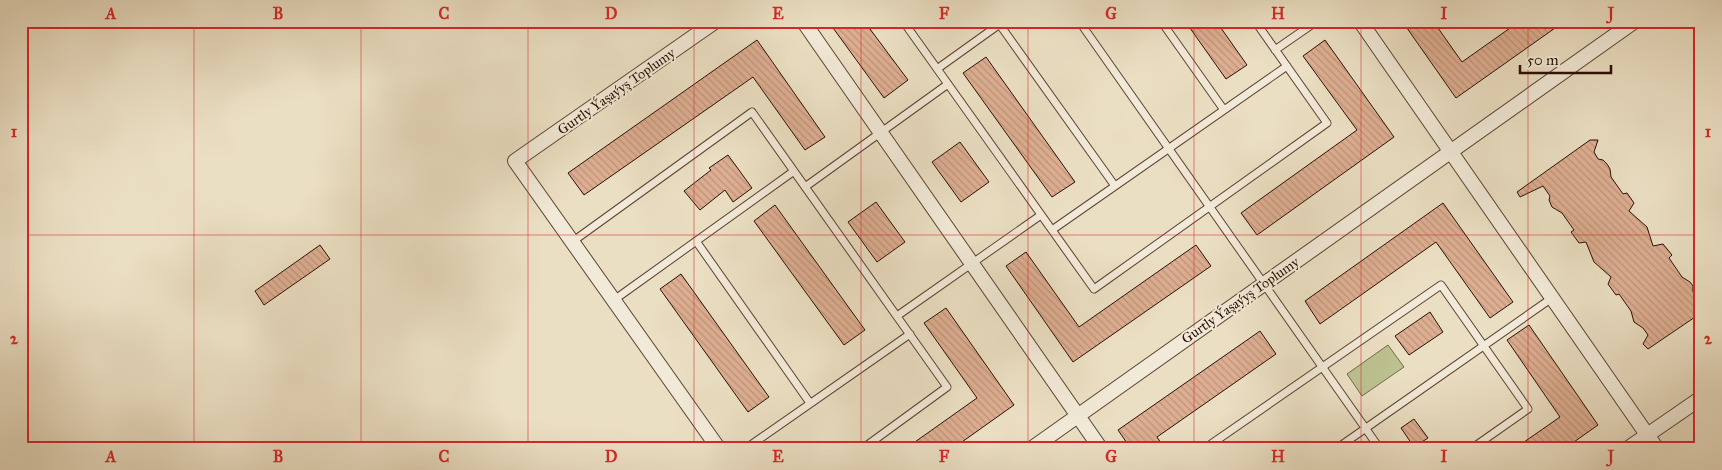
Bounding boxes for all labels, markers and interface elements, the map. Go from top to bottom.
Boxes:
text: A [105,4,117,23]
text: B [273,4,283,23]
text: C [439,4,450,23]
text: D [605,4,618,23]
text: E [772,4,784,23]
text: F [939,4,950,23]
text: G [1105,4,1117,23]
text: H [1271,4,1285,23]
text: I [1441,4,1448,23]
text: J [1606,4,1615,24]
scale bar [1520,42,1611,74]
street label: Gurtly Ýaşaýyş Toplumy [553,43,679,138]
text: 50 m [1527,51,1559,69]
text: 1 [11,122,18,141]
text: 1 [1705,122,1712,141]
street label: Gurtly Ýaşaýyş Toplumy [1177,252,1303,347]
text: 2 [10,329,19,348]
text: 2 [1704,329,1713,348]
text: A [105,447,117,466]
text: B [273,447,283,466]
text: C [439,447,450,466]
text: D [605,447,618,466]
text: E [772,447,784,466]
text: F [939,447,950,466]
text: G [1105,447,1117,466]
text: H [1271,447,1285,466]
text: I [1441,447,1448,466]
text: J [1606,447,1615,467]

